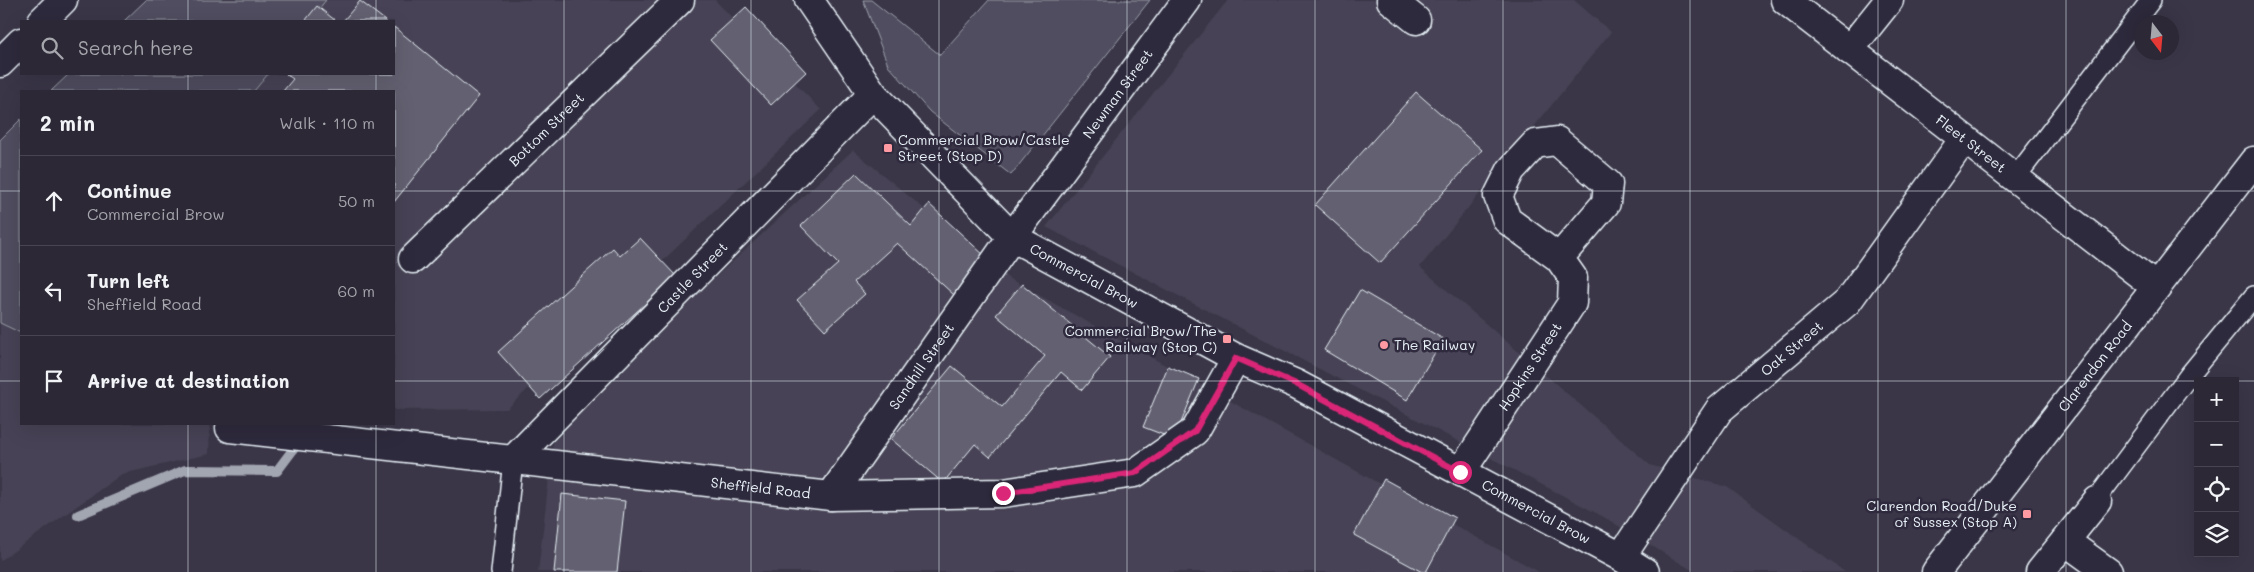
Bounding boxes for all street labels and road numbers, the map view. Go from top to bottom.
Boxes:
street label: Newman Street [1078,45,1157,142]
street label: Bottom Street [504,88,588,170]
street label: Fleet Street [1932,110,2010,177]
street label: Castle Street [653,237,732,317]
street label: Commercial Brow [1027,238,1142,312]
street label: Oak Street [1756,316,1827,380]
street label: Clarendon Road [2054,317,2136,415]
street label: Hopkins Street [1494,318,1566,414]
street label: Sandhill Street [884,319,958,413]
street label: Sheffield Road [710,472,812,503]
street label: Commercial Brow [1479,475,1594,548]

